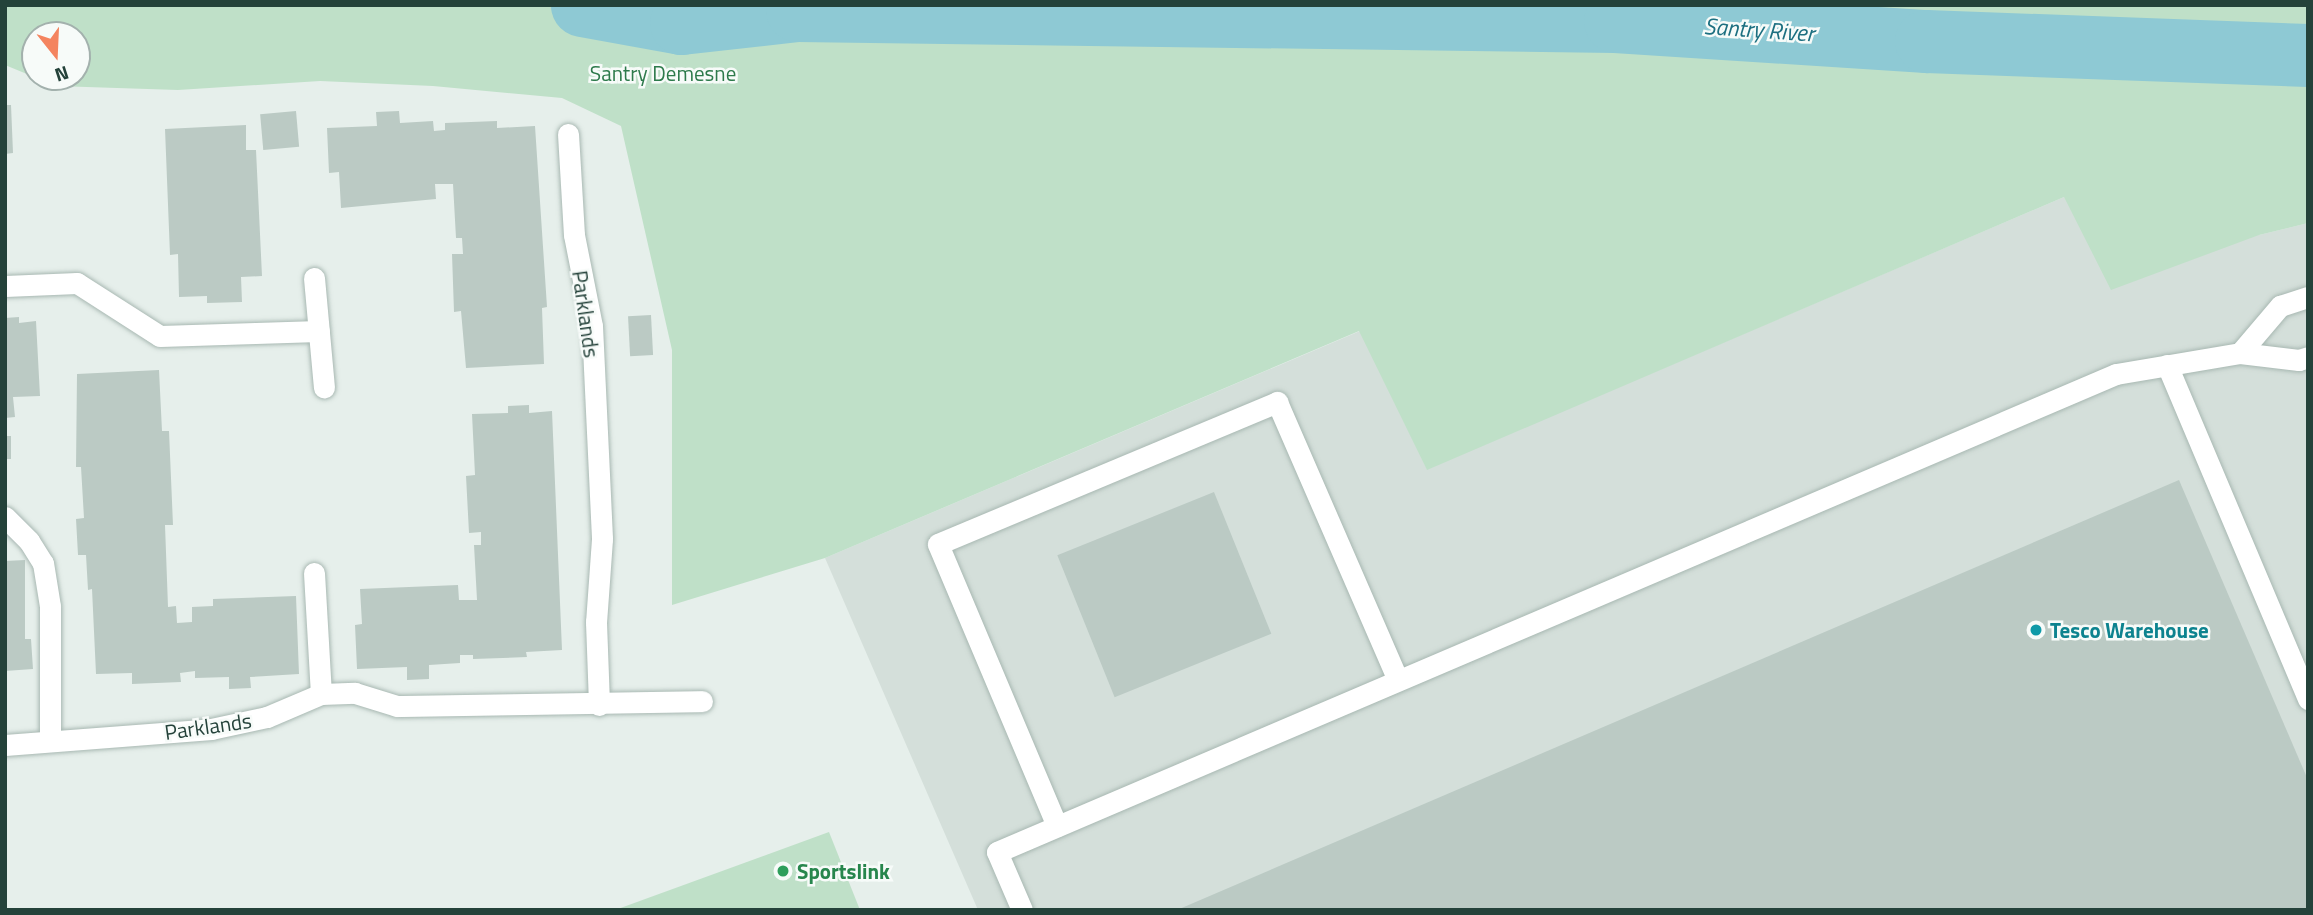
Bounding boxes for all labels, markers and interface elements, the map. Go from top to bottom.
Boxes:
water label: Santry River [1703,12,1815,48]
north arrow [21,21,91,91]
text: N [51,59,73,90]
park label: Santry Demesne [590,60,736,86]
street label: Parklands [567,269,605,359]
place label: Tesco Warehouse [2050,617,2209,643]
marker: Tesco Warehouse [2028,622,2044,638]
street label: Parklands [163,707,253,745]
place label: Sportslink [797,858,890,884]
marker: Sportslink [775,863,791,879]

